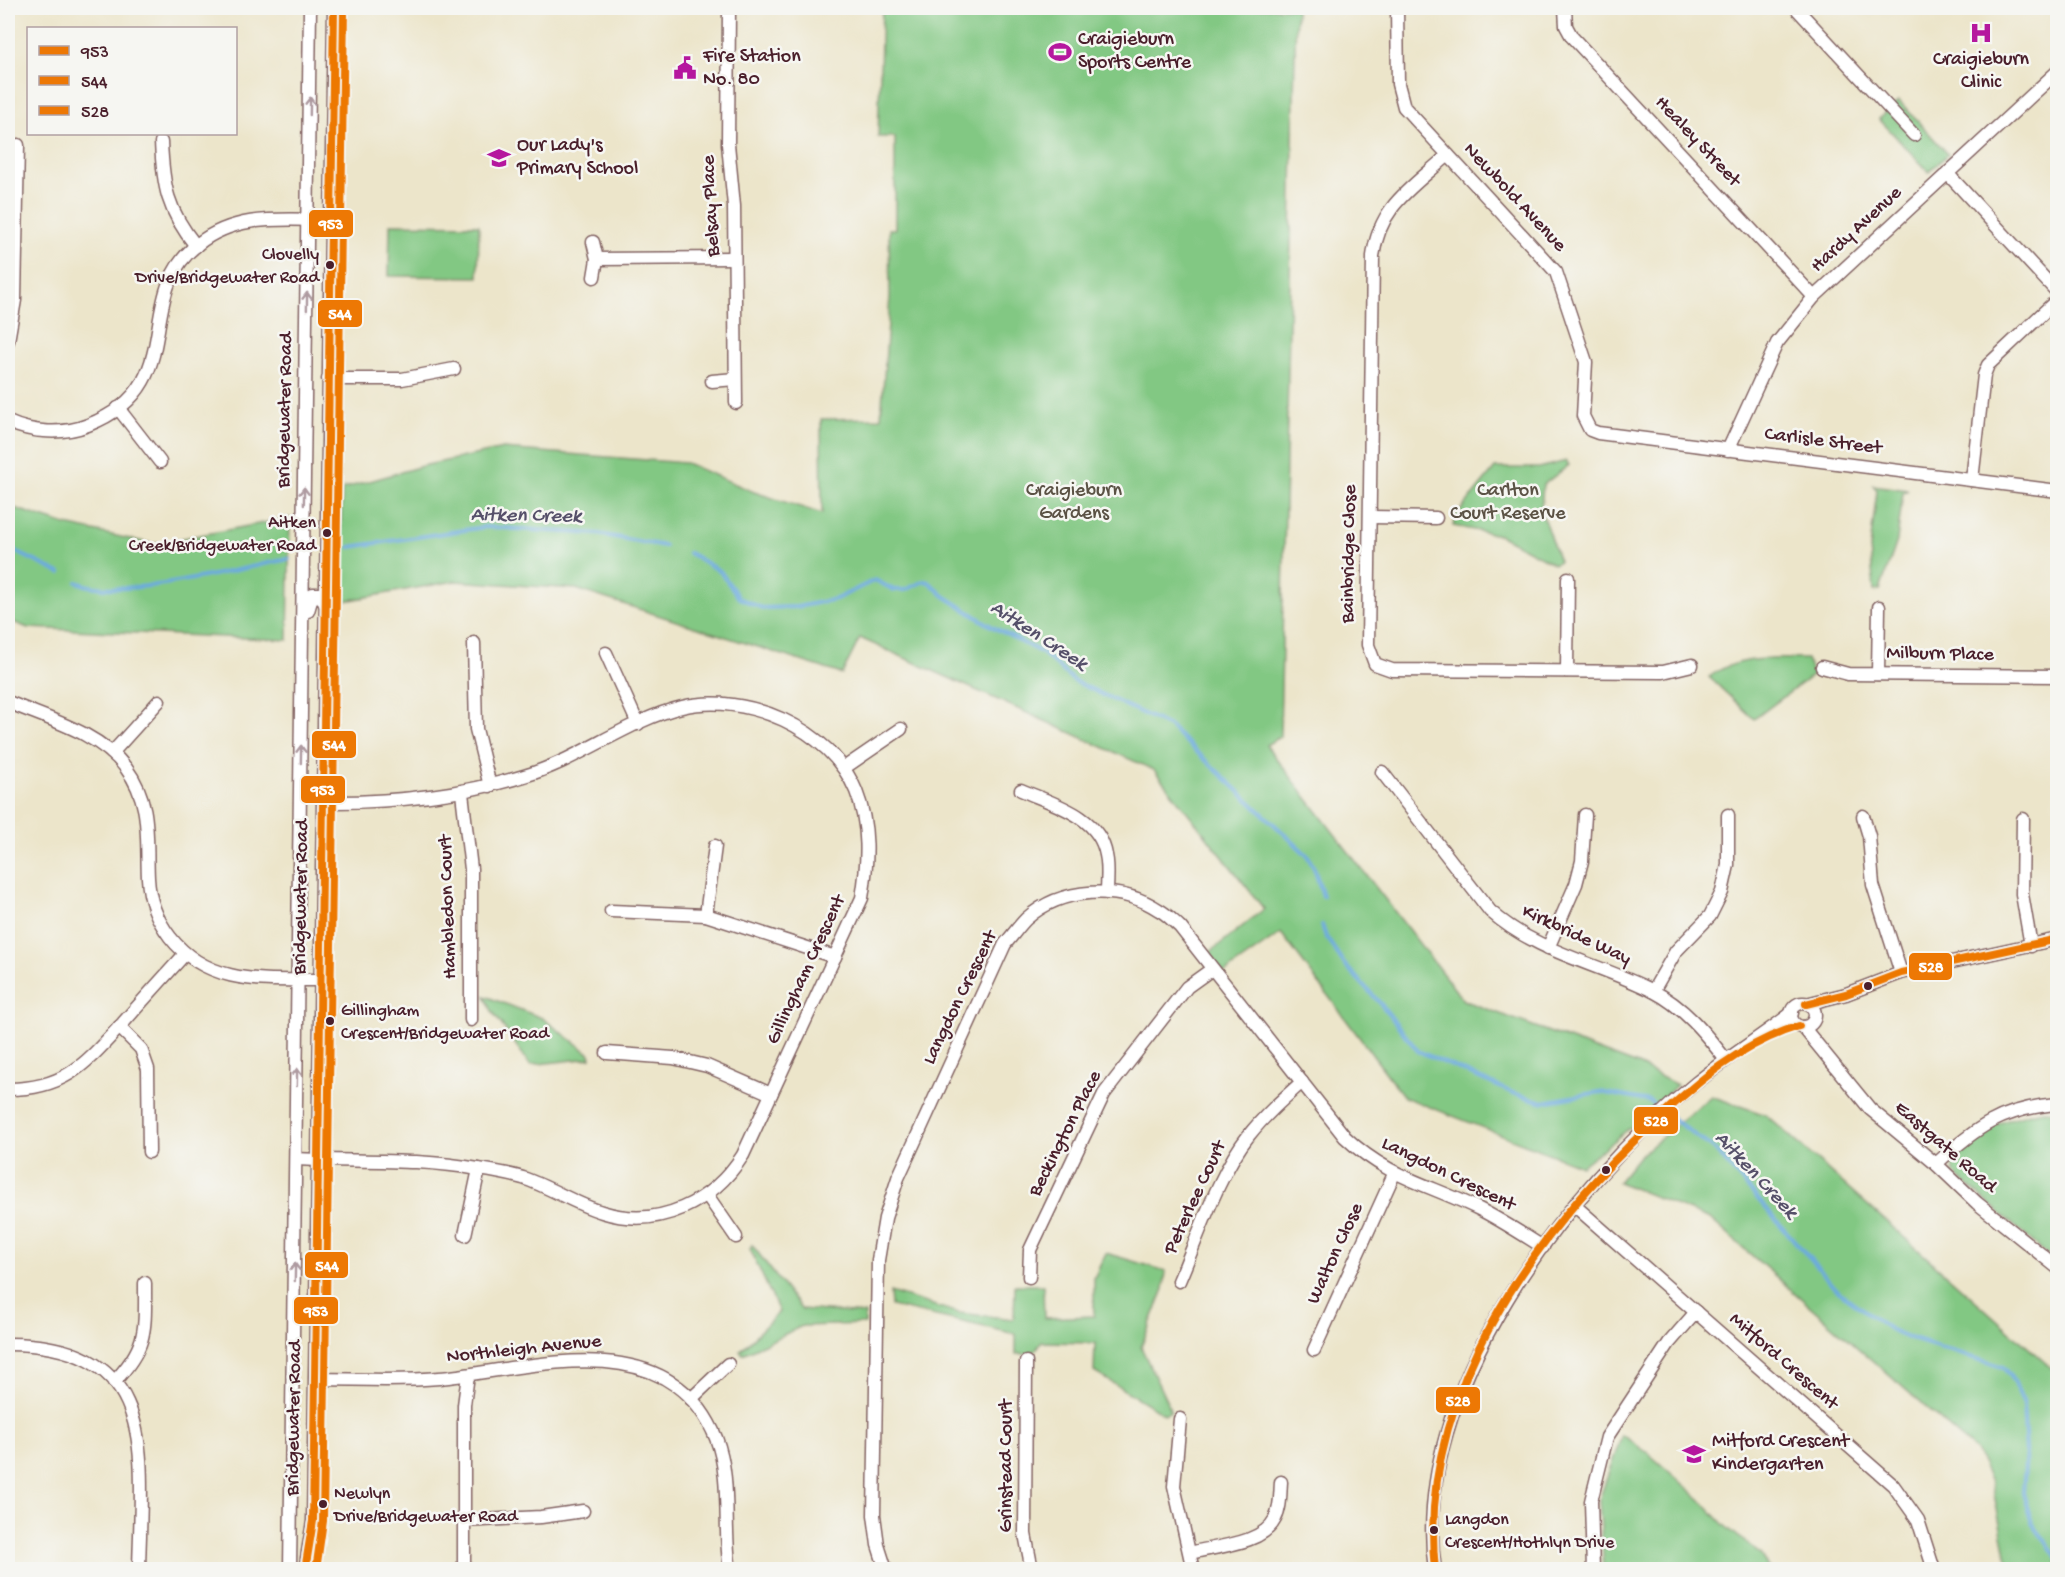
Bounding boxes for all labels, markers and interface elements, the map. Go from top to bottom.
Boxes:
hospital icon: Craigieburn Clinic [1968,20,1994,46]
legend [27,27,237,135]
place label: Craigieburn Sports Centre [1078,29,1192,75]
sports icon: Craigieburn Sports Centre [1047,39,1073,65]
text: 953 [80,43,109,64]
place label: Fire Station No. 80 [702,46,801,92]
place label: Craigieburn Clinic [1933,49,2029,95]
public building icon: Fire Station No. 80 [672,55,698,81]
text: 544 [81,73,108,94]
street label: Healey Street [1649,92,1746,193]
one-way arrow [304,96,316,116]
text: 528 [81,103,109,124]
place label: Our Lady's Primary School [516,135,638,181]
street label: Newbold Avenue [1458,139,1571,258]
school or university icon: Our Lady's Primary School [486,145,512,171]
street label: Belsay Place [698,154,726,258]
street label: Hardy Avenue [1807,182,1908,278]
line badge: 953 [308,209,354,238]
text: 953 [318,217,343,236]
place label: Clovelly Drive/Bridgewater Road [134,245,320,289]
marker: Clovelly Drive/Bridgewater Road [324,259,336,271]
one-way arrow [301,291,313,311]
line badge: 544 [317,299,363,328]
text: 544 [328,307,352,326]
street label: Bridgewater Road [273,330,299,489]
street label: Carlisle Street [1763,423,1885,461]
park label: Craigieburn Gardens [1026,480,1122,526]
park label: Carlton Court Reserve [1450,480,1566,526]
street label: Bainbridge Close [1337,484,1363,624]
one-way arrow [298,486,310,506]
water label: Aitken Creek [471,504,584,531]
place label: Aitken Creek/Bridgewater Road [129,513,317,557]
marker: Aitken Creek/Bridgewater Road [321,527,333,539]
water label: Aitken Creek [985,596,1093,679]
street label: Milburn Place [1886,643,1995,667]
line badge: 544 [311,730,357,759]
text: 544 [322,738,346,757]
one-way arrow [295,744,307,764]
line badge: 953 [300,775,346,804]
text: 953 [310,783,335,802]
street label: Bridgewater Road [289,817,315,976]
street label: Hambledon Court [435,833,463,979]
street label: Gillingham Crescent [762,890,852,1048]
street label: Kirkbride Way [1518,901,1634,971]
street label: Langdon Crescent [919,926,1004,1069]
line badge: 528 [1908,952,1953,981]
text: 528 [1918,960,1944,979]
unlabelled marker [1862,980,1874,992]
place label: Gillingham Crescent/Bridgewater Road [341,1001,550,1045]
marker: Gillingham Crescent/Bridgewater Road [324,1015,336,1027]
one-way arrow [291,1067,303,1087]
street label: Beckington Place [1024,1067,1108,1202]
street label: Eastgate Road [1889,1097,2003,1200]
line badge: 528 [1633,1106,1679,1135]
text: 528 [1643,1114,1669,1133]
water label: Aitken Creek [1708,1127,1804,1227]
street label: Langdon Crescent [1377,1133,1520,1218]
street label: Peterlee Court [1159,1136,1233,1259]
unlabelled marker [1600,1164,1612,1176]
street label: Walton Close [1303,1199,1370,1308]
line badge: 544 [304,1251,349,1279]
text: 544 [315,1259,339,1278]
one-way arrow [289,1262,301,1282]
line badge: 953 [293,1296,339,1325]
text: 953 [303,1304,328,1323]
street label: Mitford Crescent [1724,1308,1844,1417]
street label: Northleigh Avenue [445,1330,603,1370]
street label: Bridgewater Road [282,1338,308,1497]
line badge: 528 [1435,1386,1481,1414]
text: 528 [1445,1394,1471,1413]
street label: Grinstead Court [996,1398,1019,1532]
place label: Mitford Crescent Kindergarten [1712,1431,1851,1477]
school or university icon: Mitford Crescent Kindergarten [1681,1441,1707,1467]
place label: Newlyn Drive/Bridgewater Road [333,1484,519,1528]
marker: Newlyn Drive/Bridgewater Road [317,1498,329,1510]
place label: Langdon Crescent/Hothlyn Drive [1445,1510,1615,1554]
marker: Langdon Crescent/Hothlyn Drive [1428,1524,1440,1536]

